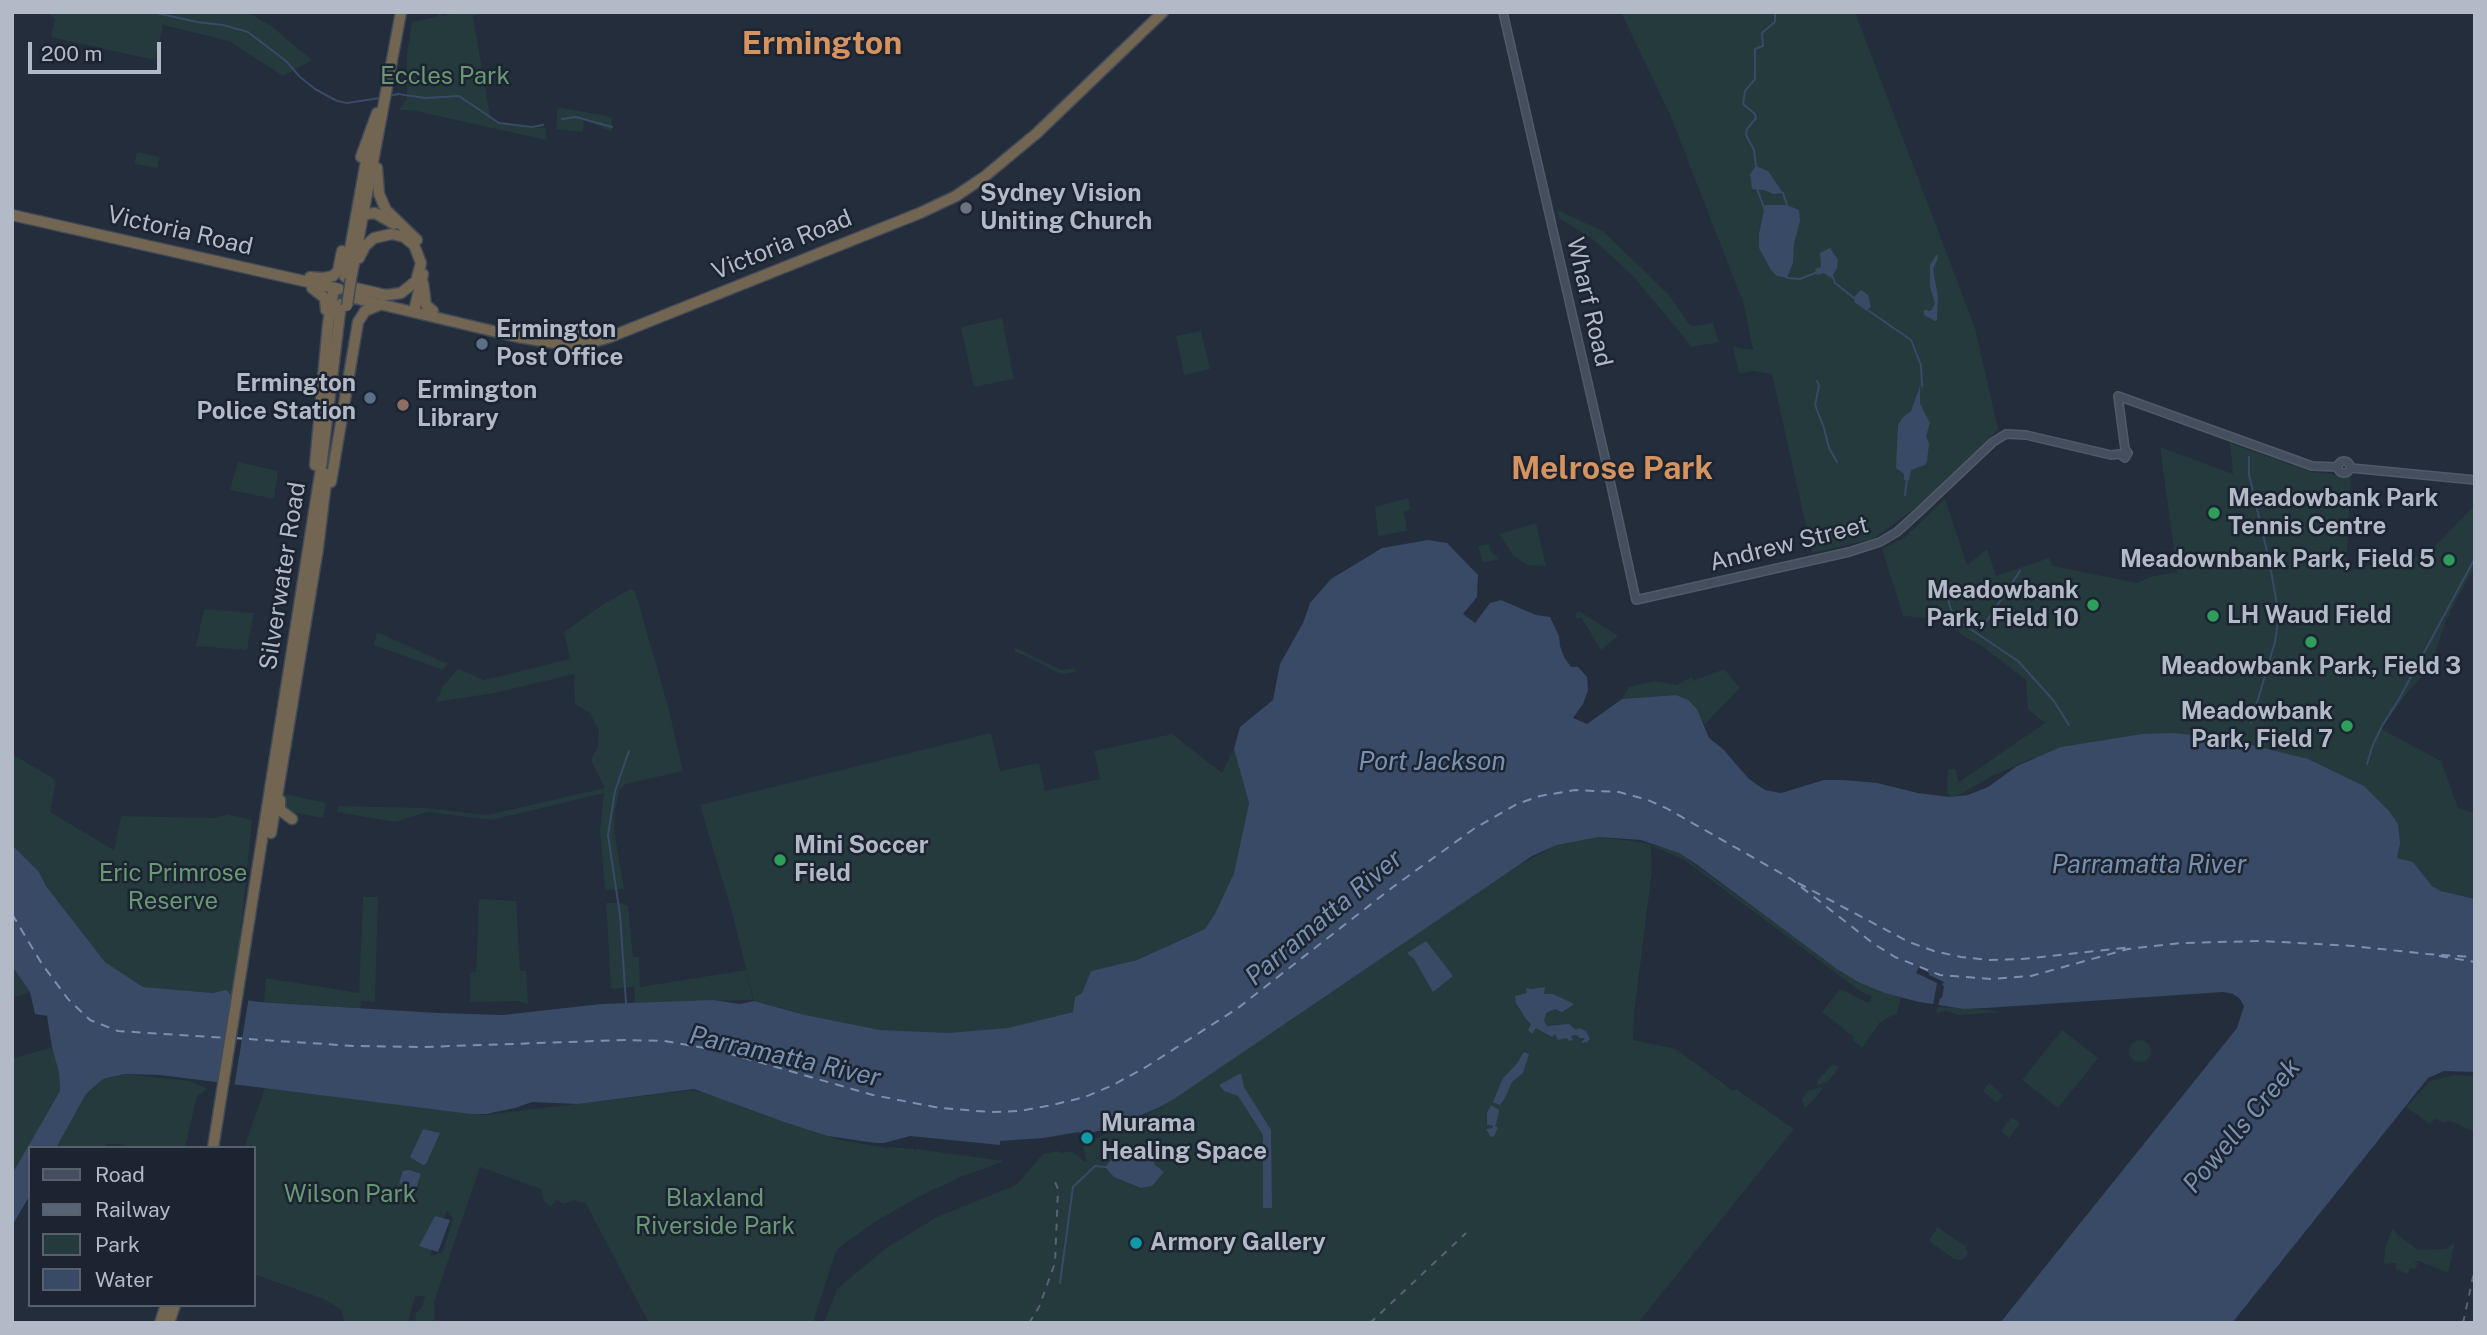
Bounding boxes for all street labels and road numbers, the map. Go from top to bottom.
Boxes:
street label: Victoria Road [104,200,256,262]
street label: Victoria Road [708,204,856,286]
street label: Wharf Road [1560,235,1618,369]
street label: Silverwater Road [254,480,312,672]
street label: Andrew Street [1707,510,1871,578]

